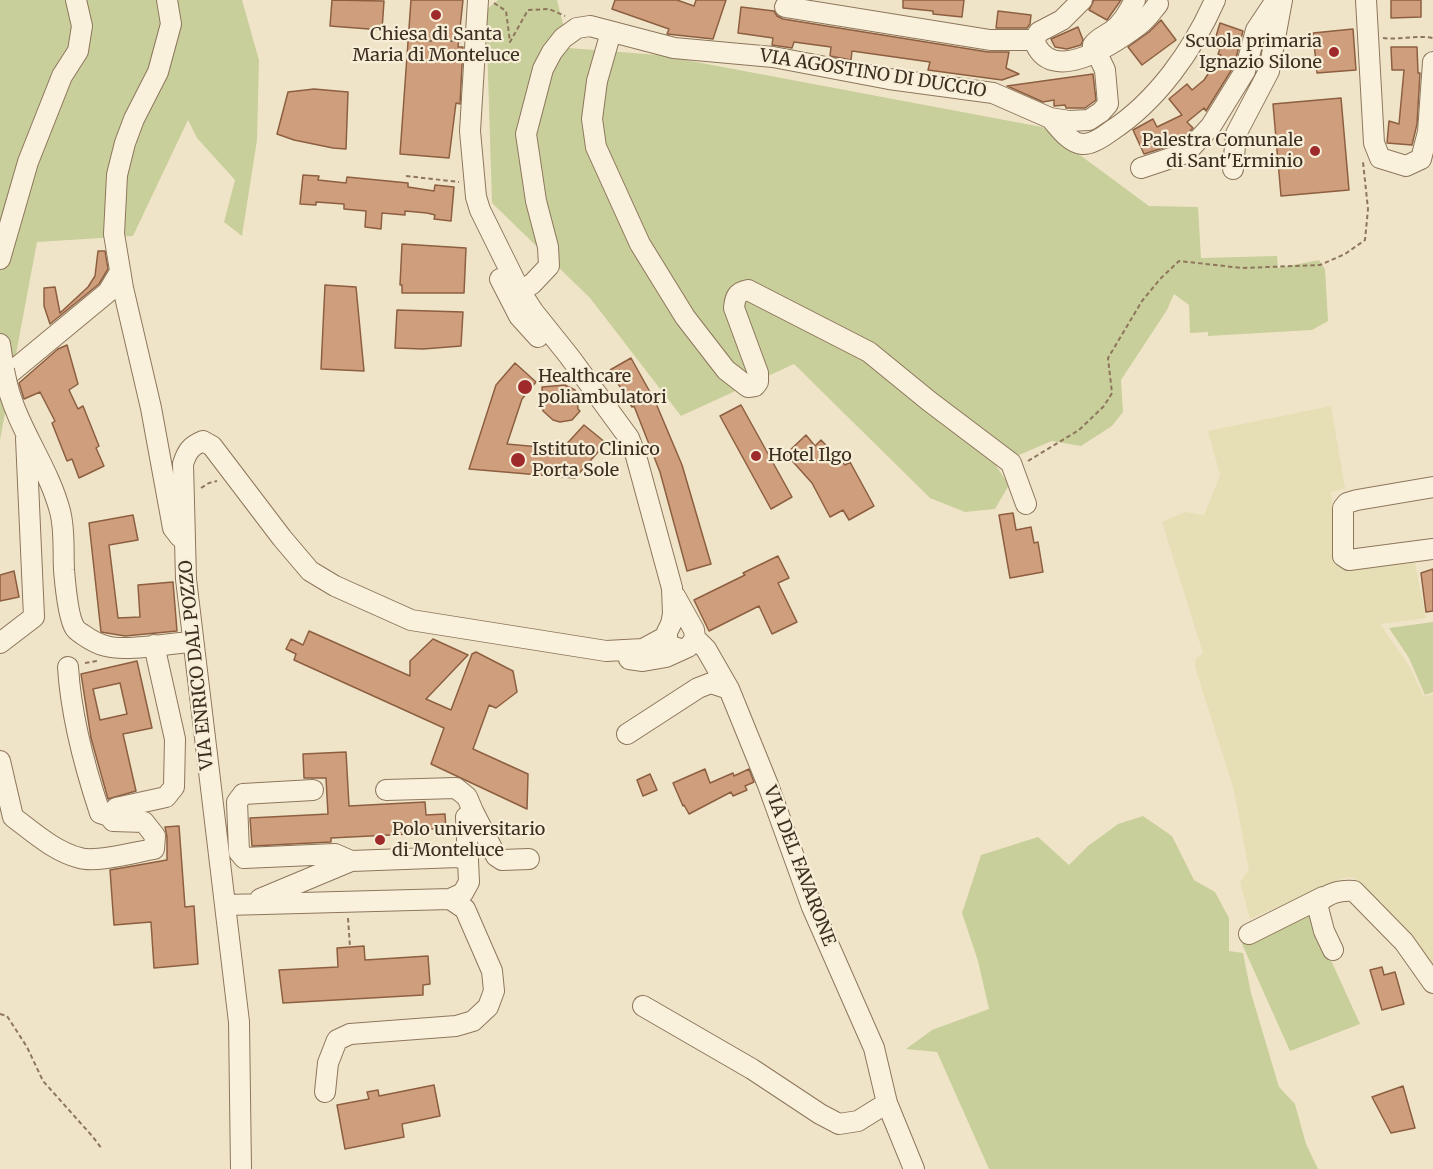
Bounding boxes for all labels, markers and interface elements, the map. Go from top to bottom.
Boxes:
marker: Chiesa di Santa Maria di Monteluce [429,8,443,22]
place label: Chiesa di Santa Maria di Monteluce [352,24,520,66]
place label: Scuola primaria Ignazio Silone [1185,31,1322,74]
street label: VIA AGOSTINO DI DUCCIO [758,45,988,103]
marker: Scuola primaria Ignazio Silone [1327,45,1341,59]
place label: Palestra Comunale di Sant'Erminio [1142,130,1303,172]
marker: Palestra Comunale di Sant'Erminio [1308,144,1322,158]
place label: Healthcare poliambulatori [538,366,667,409]
marker: Healthcare poliambulatori [516,378,534,396]
place label: Istituto Clinico Porta Sole [532,439,660,482]
place label: Hotel Ilgo [768,445,852,467]
marker: Hotel Ilgo [749,449,763,463]
marker: Istituto Clinico Porta Sole [509,451,527,469]
street label: VIA ENRICO DAL POZZO [175,559,219,771]
street label: VIA DEL FAVARONE [759,783,839,949]
place label: Polo universitario di Monteluce [392,819,545,862]
marker: Polo universitario di Monteluce [373,833,387,847]

